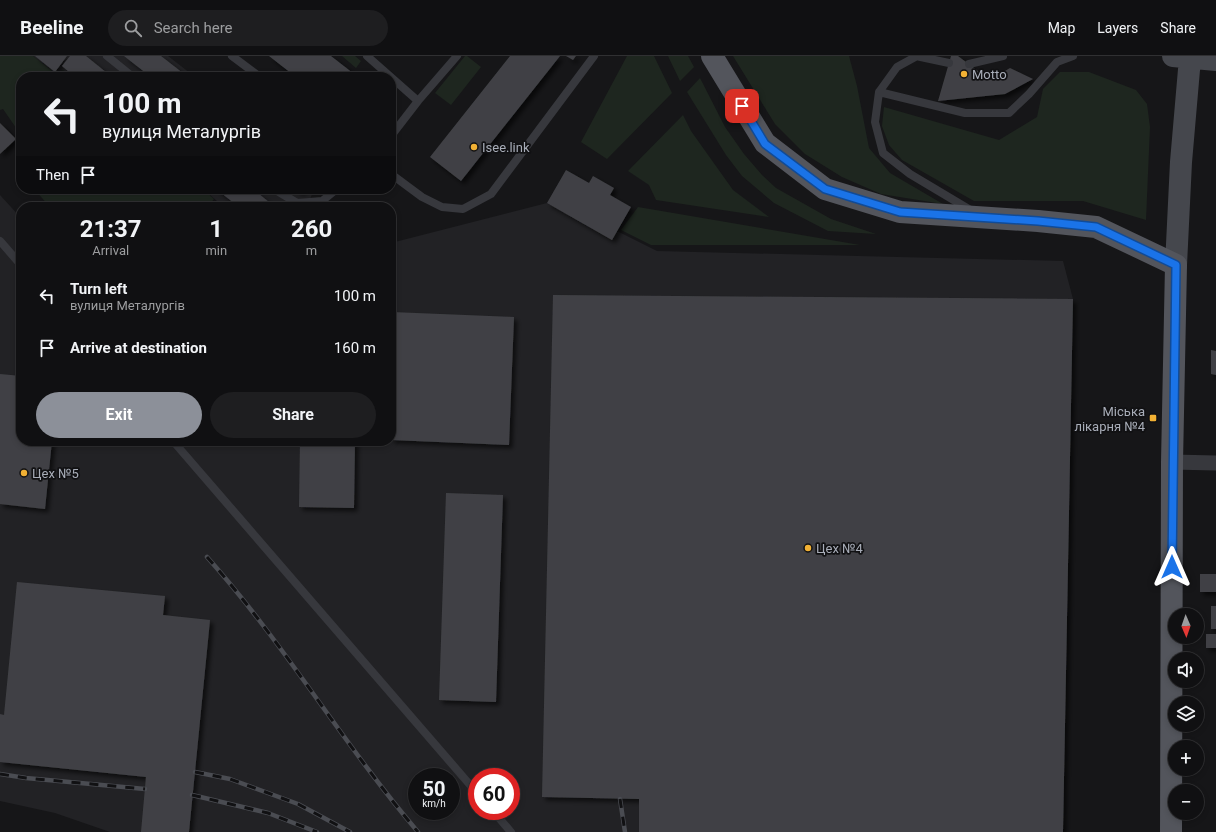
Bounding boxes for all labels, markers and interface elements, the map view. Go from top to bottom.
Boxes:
search box [108,10,388,46]
text: Beeline [20,16,84,39]
icon: search [122,17,144,39]
text: Search here [154,19,233,37]
text: Map [1048,20,1075,36]
text: Layers [1097,20,1138,36]
text: Share [1160,20,1196,36]
place label: Motto [972,67,1007,82]
marker: Motto [959,69,969,79]
text: 100 m [102,87,181,120]
icon: left [36,88,88,140]
pin [725,89,759,123]
icon: arrive [731,95,753,117]
text: вулиця Металургів [102,121,261,142]
place label: Isee.link [482,140,530,155]
marker: Isee.link [469,142,479,152]
icon: arrive [77,164,99,186]
text: Then [36,166,69,184]
text: 21:37 [80,215,142,243]
text: 1 [209,215,223,243]
text: 260 [291,215,332,243]
text: Arrival [92,243,129,258]
text: min [205,243,227,258]
text: m [306,243,317,258]
text: Turn left [70,280,127,298]
icon: left [36,285,58,307]
text: 100 m [334,287,376,305]
text: вулиця Металургів [70,298,185,313]
icon: arrive [36,337,58,359]
text: Arrive at destination [70,339,207,357]
text: 160 m [334,339,376,357]
button: Exit [36,392,202,438]
button: Share [210,392,376,438]
place label: Міська лікарня №4 [1074,404,1146,434]
marker: Міська лікарня №4 [1148,413,1158,423]
place label: Цех №5 [32,466,79,481]
marker: Цех №5 [19,468,29,478]
place label: Цех №4 [816,541,863,556]
marker: Цех №4 [803,543,813,553]
position arrow [1151,546,1193,588]
north arrow [1168,608,1204,644]
map controls [1168,608,1204,820]
button: sound [1168,652,1204,688]
button: layers [1168,696,1204,732]
button: + [1168,740,1204,776]
speed limit sign: 60 [468,768,520,820]
text: 50 [423,777,445,801]
button: − [1168,784,1204,820]
text: km/h [422,798,446,809]

